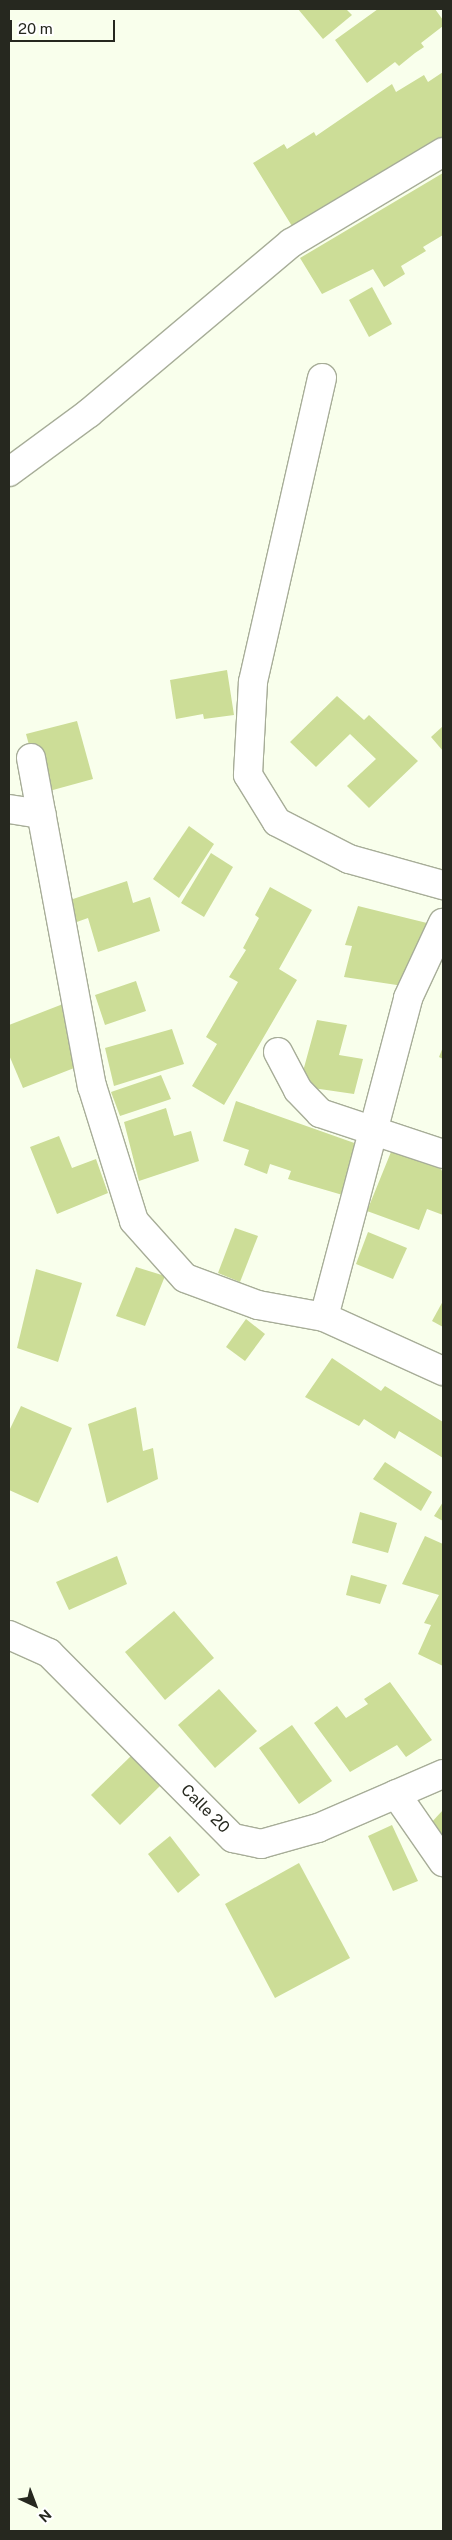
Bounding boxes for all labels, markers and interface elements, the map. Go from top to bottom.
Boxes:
scale bar [12,10,118,42]
text: 20 m [18,20,53,37]
street label: Calle 20 [177,1781,233,1837]
north arrow [10,2480,60,2530]
text: N [36,2506,55,2526]

